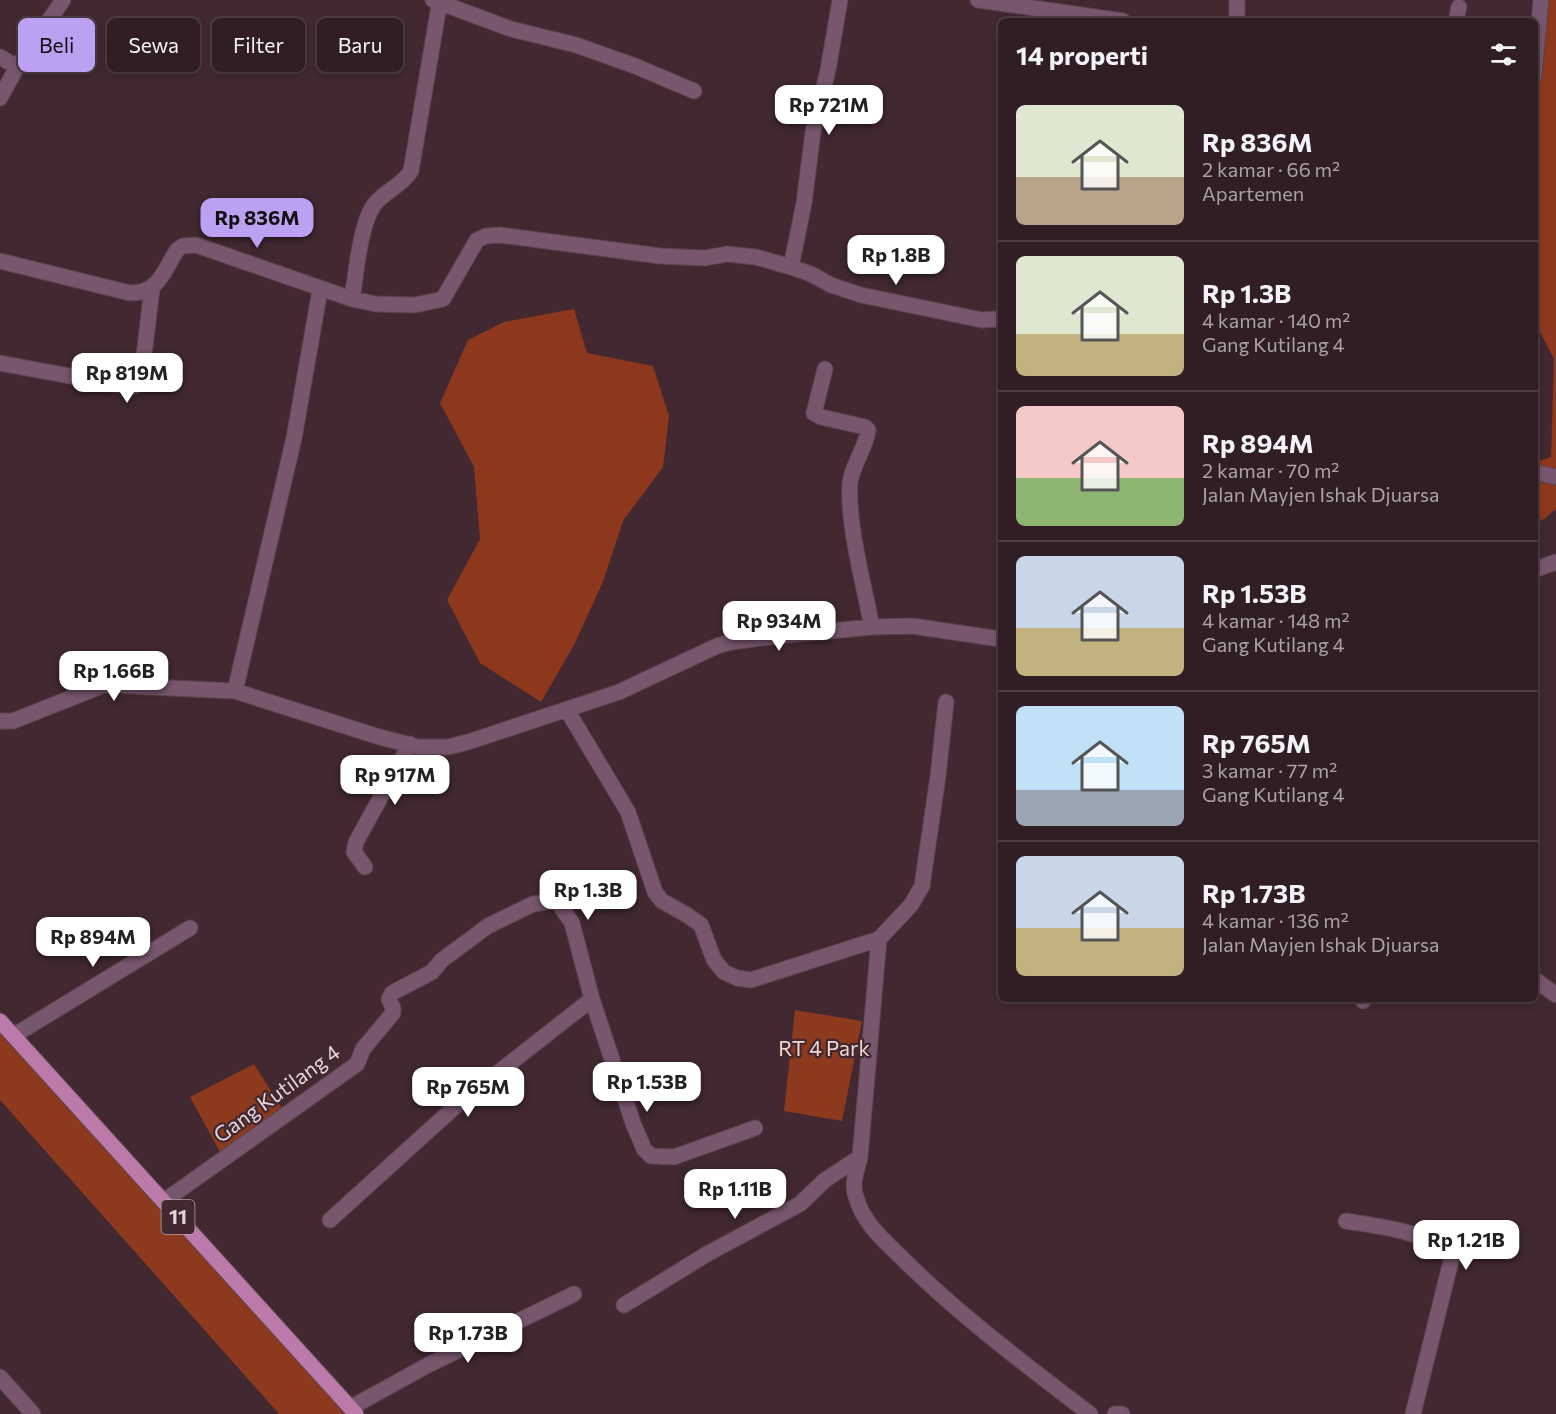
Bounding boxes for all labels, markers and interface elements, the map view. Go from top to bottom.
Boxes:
chip: Beli [18,18,95,72]
chip: Sewa [107,18,200,72]
chip: Filter [212,18,305,72]
chip: Baru [317,18,403,72]
icon: filters [1487,38,1520,71]
text: 14 properti [1016,39,1148,70]
pin: Rp 721M [774,85,884,136]
text: Rp 721M [789,92,869,116]
text: Rp 836M [1202,126,1313,157]
icon: home [1064,129,1136,201]
text: 2 kamar · 66 m² [1202,157,1340,181]
text: Apartemen [1202,181,1304,205]
pin: Rp 836M [202,198,312,249]
text: Rp 836M [215,205,300,229]
pin: Rp 1.8B [841,235,951,286]
text: Rp 1.8B [861,242,931,266]
text: Rp 1.3B [1202,277,1291,308]
icon: home [1064,280,1136,352]
text: 4 kamar · 140 m² [1202,308,1350,332]
text: Gang Kutilang 4 [1202,332,1345,356]
pin: Rp 819M [72,353,182,404]
text: Rp 819M [86,360,168,384]
text: Rp 894M [1202,427,1313,458]
icon: home [1064,430,1136,502]
text: 2 kamar · 70 m² [1202,458,1339,482]
text: Jalan Mayjen Ishak Djuarsa [1202,482,1440,506]
text: Rp 1.53B [1202,577,1307,608]
icon: home [1064,580,1136,652]
pin: Rp 934M [724,601,834,652]
text: Rp 934M [737,608,821,632]
text: 4 kamar · 148 m² [1202,608,1349,632]
text: Gang Kutilang 4 [1202,632,1345,656]
pin: Rp 1.66B [52,651,176,702]
text: Rp 1.66B [73,658,155,682]
text: Rp 765M [1202,727,1311,758]
icon: home [1064,730,1136,802]
pin: Rp 917M [340,755,450,806]
text: 3 kamar · 77 m² [1202,758,1337,782]
text: Rp 917M [354,762,436,786]
text: Gang Kutilang 4 [1202,782,1345,806]
pin: Rp 1.3B [533,870,643,921]
text: Rp 1.3B [554,877,622,901]
text: Rp 1.73B [1202,877,1305,908]
icon: home [1064,880,1136,952]
text: 4 kamar · 136 m² [1202,908,1349,932]
pin: Rp 894M [38,917,148,968]
text: Rp 894M [50,924,136,948]
text: Jalan Mayjen Ishak Djuarsa [1202,932,1440,956]
park label: RT 4 Park [778,1035,870,1060]
street label: Gang Kutilang 4 [208,1038,344,1147]
pin: Rp 1.53B [585,1062,709,1113]
pin: Rp 765M [413,1067,523,1118]
text: Rp 1.53B [607,1069,687,1093]
text: Rp 765M [426,1074,510,1098]
pin: Rp 1.11B [673,1169,797,1220]
text: Rp 1.11B [698,1176,772,1200]
road number: 11 [162,1200,195,1234]
pin: Rp 1.21B [1404,1220,1528,1271]
text: Rp 1.21B [1427,1227,1505,1251]
pin: Rp 1.73B [406,1313,530,1364]
text: Rp 1.73B [428,1320,508,1344]

